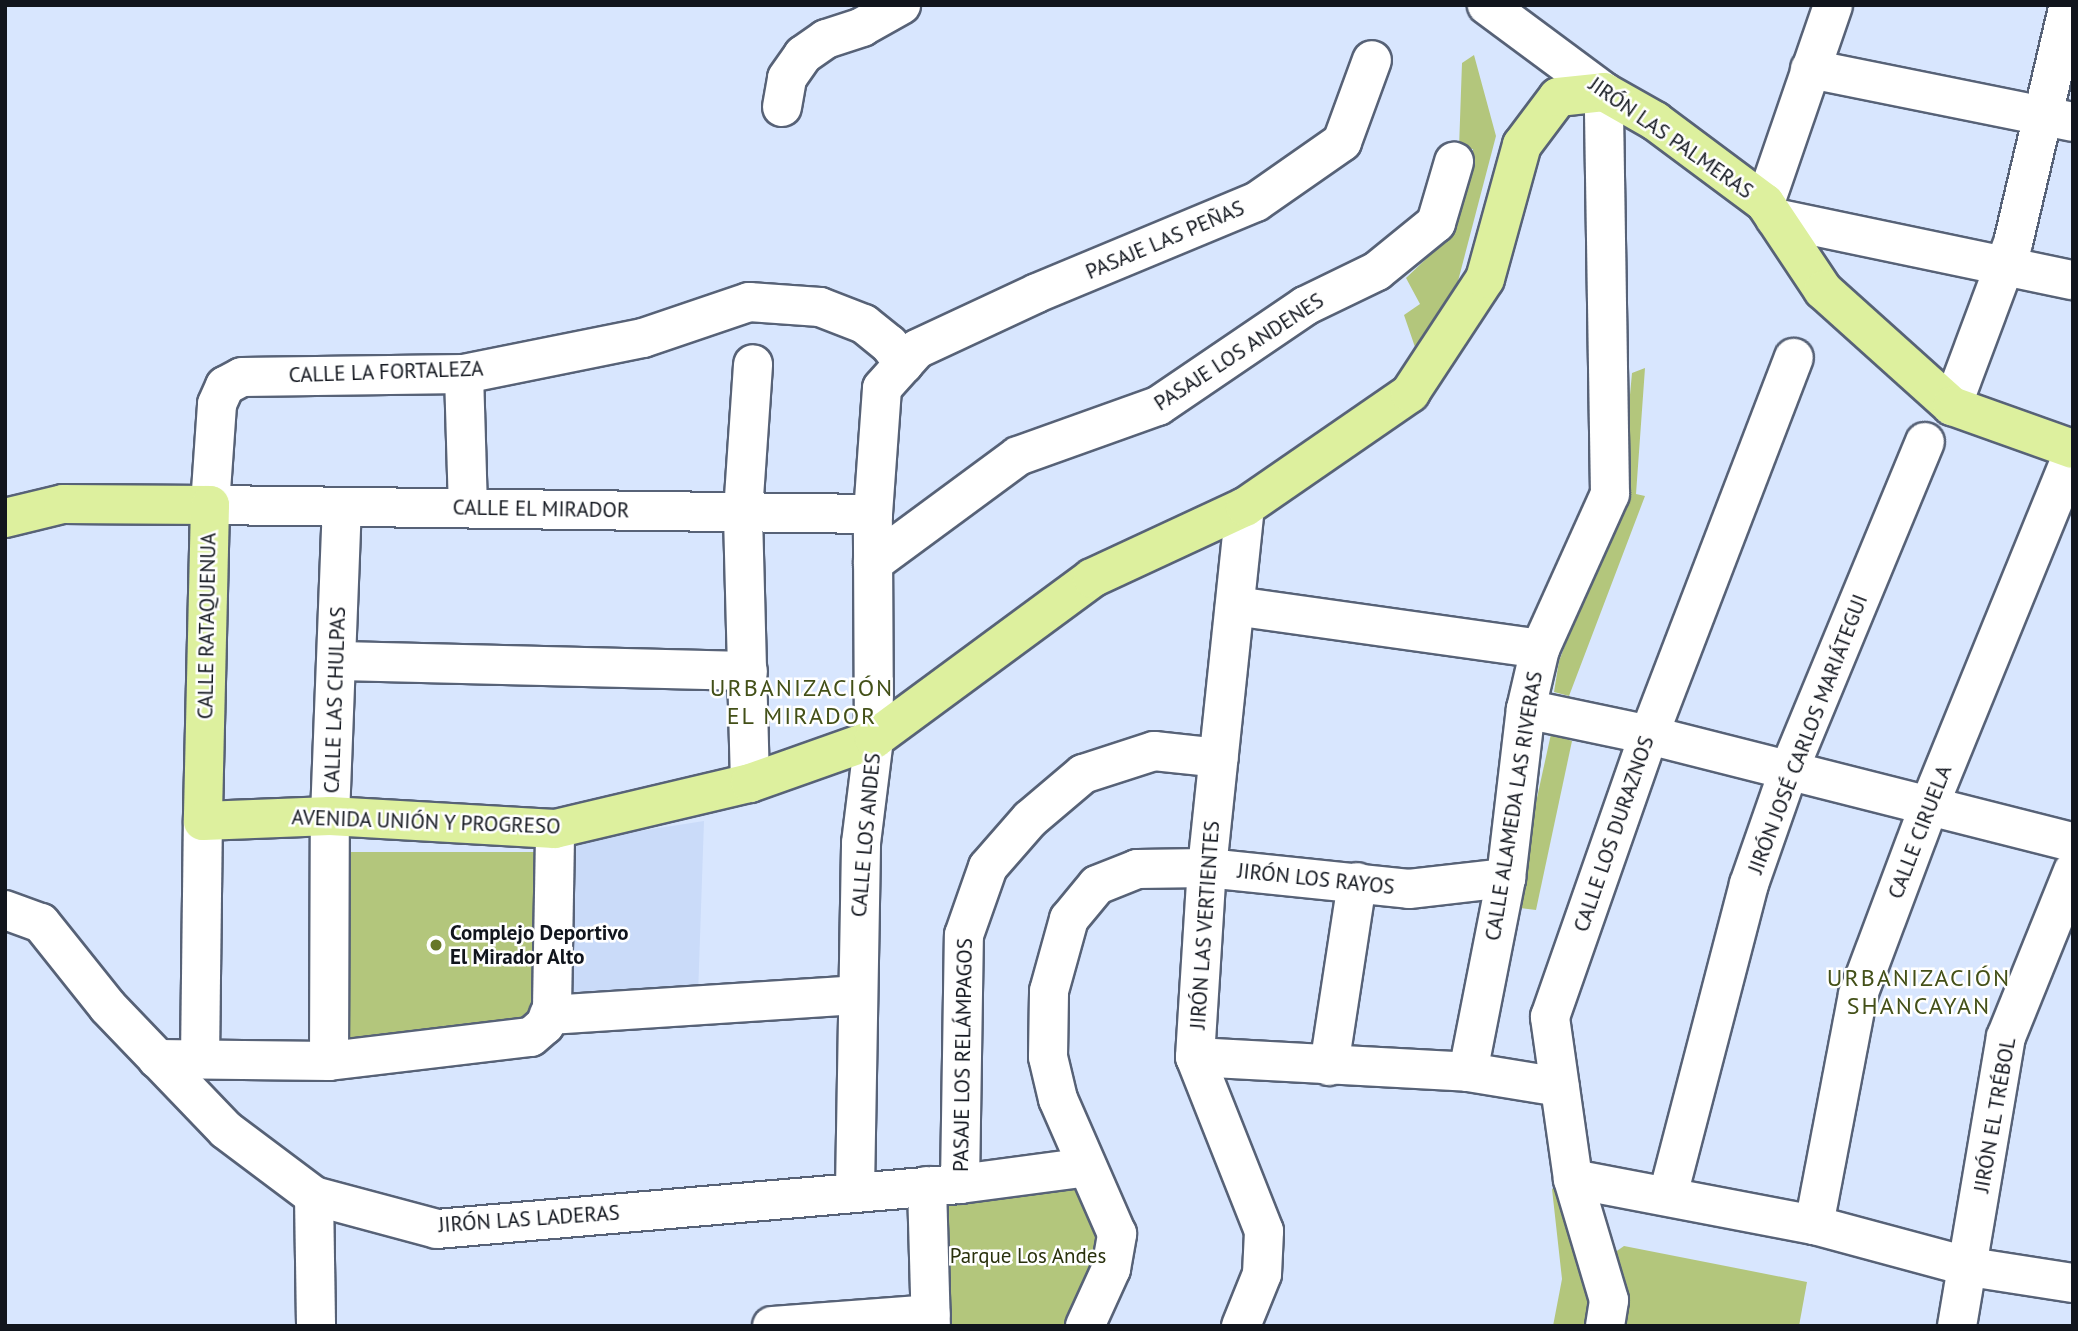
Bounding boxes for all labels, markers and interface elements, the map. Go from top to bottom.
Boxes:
street label: JIRÓN LAS PALMERAS [1584,72,1758,204]
street label: PASAJE LAS PEÑAS [1082,195,1248,285]
street label: PASAJE LOS ANDENES [1149,288,1329,416]
street label: CALLE LA FORTALEZA [288,356,484,388]
street label: CALLE EL MIRADOR [452,495,630,523]
street label: CALLE RATAQUENUA [193,533,221,719]
street label: JIRÓN JOSÉ CARLOS MARIÁTEGUI [1743,591,1873,877]
street label: CALLE LAS CHULPAS [319,606,351,794]
street label: CALLE ALAMEDA LAS RIVERAS [1480,669,1548,943]
district label: URBANIZACIÓN EL MIRADOR [711,674,893,730]
street label: CALLE LOS DURAZNOS [1569,733,1659,935]
street label: CALLE LOS ANDES [846,752,886,918]
street label: CALLE CIRUELA [1883,762,1957,902]
street label: AVENIDA UNIÓN Y PROGRESO [290,805,562,839]
street label: JIRÓN LAS VERTIENTES [1185,820,1225,1030]
street label: JIRÓN LOS RAYOS [1236,858,1396,900]
place label: Complejo Deportivo El Mirador Alto [450,920,629,970]
marker: Complejo Deportivo El Mirador Alto [428,937,444,953]
street label: PASAJE LOS RELÁMPAGOS [948,938,978,1172]
district label: URBANIZACIÓN SHANCAYAN [1828,964,2010,1020]
street label: JIRÓN EL TRÉBOL [1969,1035,2021,1195]
street label: JIRÓN LAS LADERAS [438,1200,620,1238]
park label: Parque Los Andes [949,1243,1107,1269]

